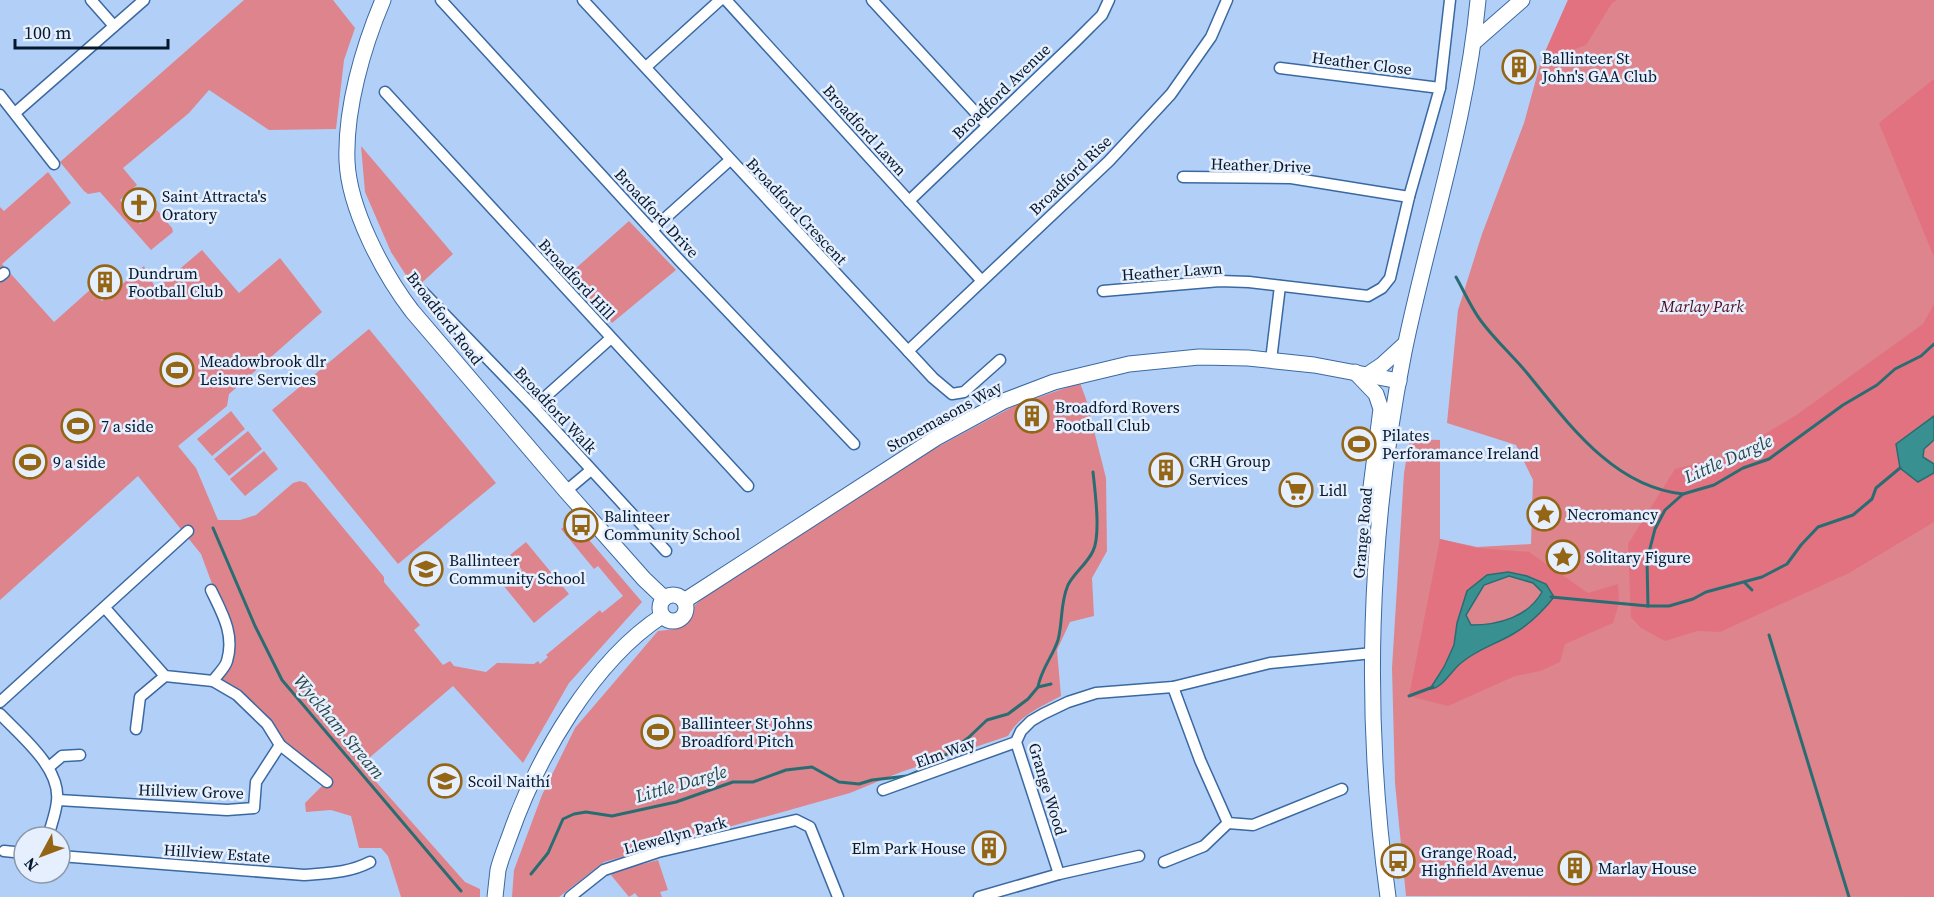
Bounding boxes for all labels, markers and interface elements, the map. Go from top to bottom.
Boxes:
scale bar [15,12,168,50]
text: 100 m [24,20,71,45]
street label: Broadford Avenue [947,38,1055,144]
street label: Heather Close [1311,46,1413,80]
place label: Ballinteer St John's GAA Club [1541,47,1657,87]
building icon: Ballinteer St John's GAA Club [1501,49,1537,85]
street label: Broadford Lawn [818,80,912,181]
street label: Broadford Rise [1024,130,1116,220]
street label: Heather Drive [1210,152,1312,178]
street label: Broadford Crescent [742,153,853,270]
street label: Broadford Drive [610,163,704,263]
place label: Saint Attracta's Oratory [162,185,267,225]
church icon: Saint Attracta's Oratory [121,187,157,223]
street label: Broadford Hill [534,234,620,324]
street label: Heather Lawn [1121,256,1224,286]
place label: Dundrum Football Club [128,262,223,302]
building icon: Dundrum Football Club [87,264,123,300]
street label: Broadford Road [402,267,488,369]
park label: Marlay Park [1659,295,1744,317]
place label: Meadowbrook dlr Leisure Services [200,350,327,390]
sports icon: Meadowbrook dlr Leisure Services [159,352,195,388]
street label: Broadford Walk [510,362,602,459]
street label: Stonemasons Way [882,375,1006,457]
place label: Broadford Rovers Football Club [1055,396,1180,436]
building icon: Broadford Rovers Football Club [1014,398,1050,434]
sports icon: 7 a side [60,408,96,444]
place label: 7 a side [101,415,154,437]
place label: Pilates Perforamance Ireland [1382,424,1539,464]
sports icon: Pilates Perforamance Ireland [1341,426,1377,462]
water label: Little Dargle [1679,428,1776,489]
sports icon: 9 a side [12,444,48,480]
place label: CRH Group Services [1189,450,1271,490]
place label: 9 a side [53,451,106,473]
building icon: CRH Group Services [1148,452,1184,488]
supermarket icon: Lidl [1278,472,1314,508]
place label: Lidl [1319,479,1347,501]
street label: Grange Road [1347,486,1377,580]
place icon: Necromancy [1526,496,1562,532]
place label: Necromancy [1567,503,1659,525]
place label: Balinteer Community School [604,505,740,545]
bus stop icon: Balinteer Community School [563,507,599,543]
place icon: Solitary Figure [1545,539,1581,575]
place label: Solitary Figure [1586,546,1691,568]
place label: Ballinteer Community School [449,549,585,589]
school or university icon: Ballinteer Community School [408,551,444,587]
water label: Wyckham Stream [288,669,391,785]
place label: Ballinteer St Johns Broadford Pitch [681,712,813,752]
sports icon: Ballinteer St Johns Broadford Pitch [640,714,676,750]
street label: Elm Way [912,731,979,773]
street label: Grange Wood [1023,740,1073,838]
water label: Little Dargle [631,758,730,809]
school or university icon: Scoil Naithí [427,763,463,799]
place label: Scoil Naithí [468,770,550,792]
street label: Hillview Grove [138,778,244,804]
street label: Llewellyn Park [621,811,729,859]
north arrow [12,825,72,885]
building icon: Elm Park House [971,830,1007,866]
place label: Elm Park House [852,837,966,859]
street label: Hillview Estate [163,838,271,868]
place label: Grange Road, Highfield Avenue [1421,841,1544,881]
bus stop icon: Grange Road, Highfield Avenue [1380,843,1416,879]
building icon: Marlay House [1557,850,1593,886]
text: N [18,853,43,876]
place label: Marlay House [1598,857,1697,879]

